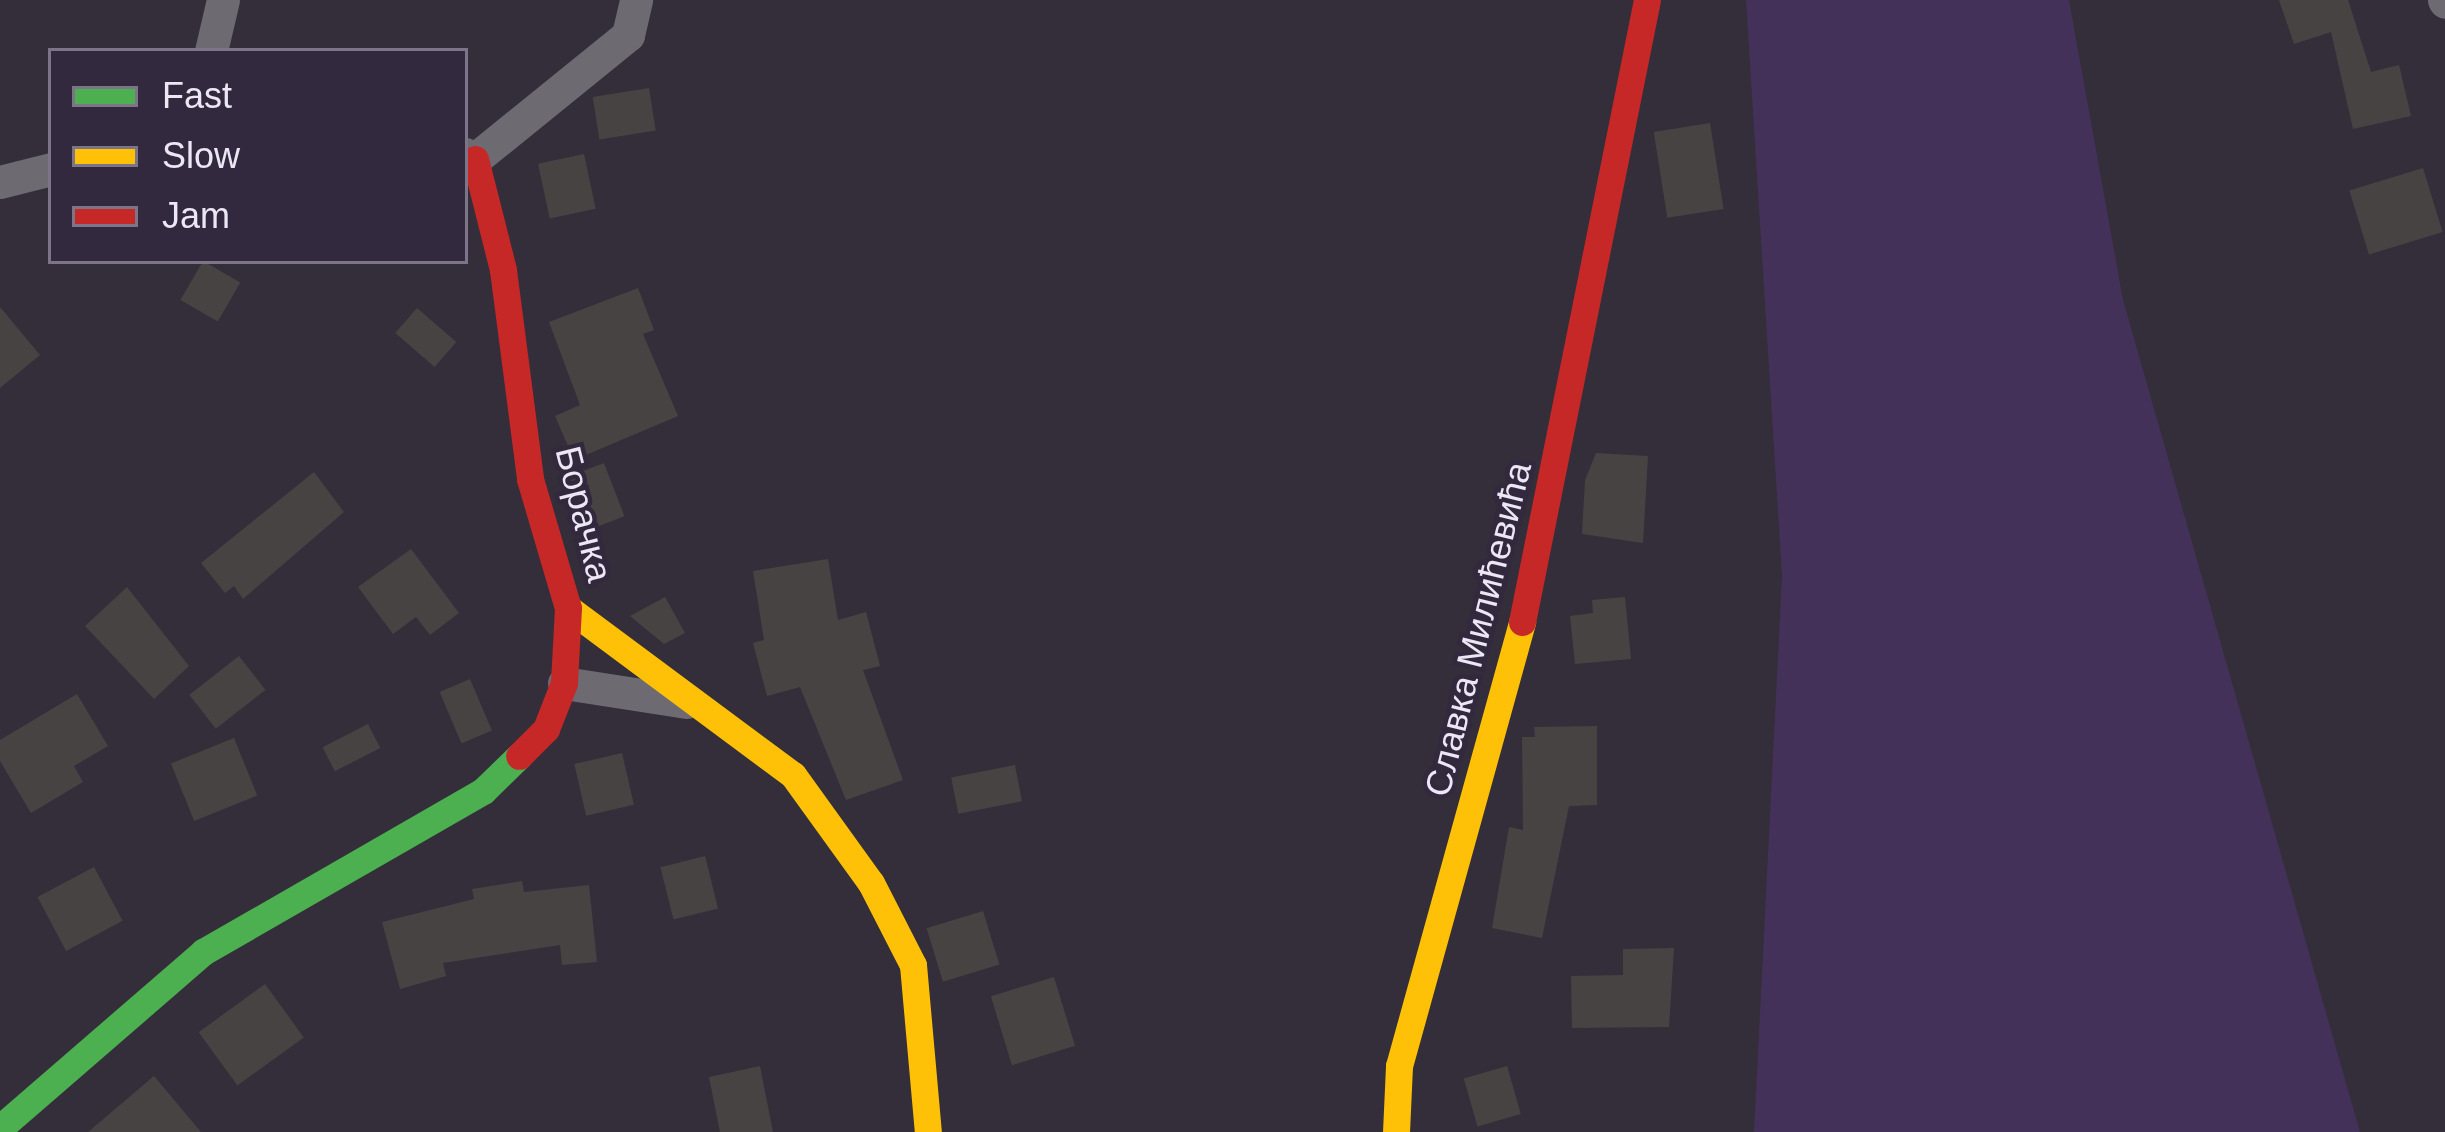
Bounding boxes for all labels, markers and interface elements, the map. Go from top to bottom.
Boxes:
legend [48,48,468,264]
text: Fast [162,75,232,116]
text: Slow [162,135,240,176]
text: Jam [162,195,230,236]
street label: Борачка [546,442,622,586]
street label: Славка Милићевића [1416,457,1540,801]

